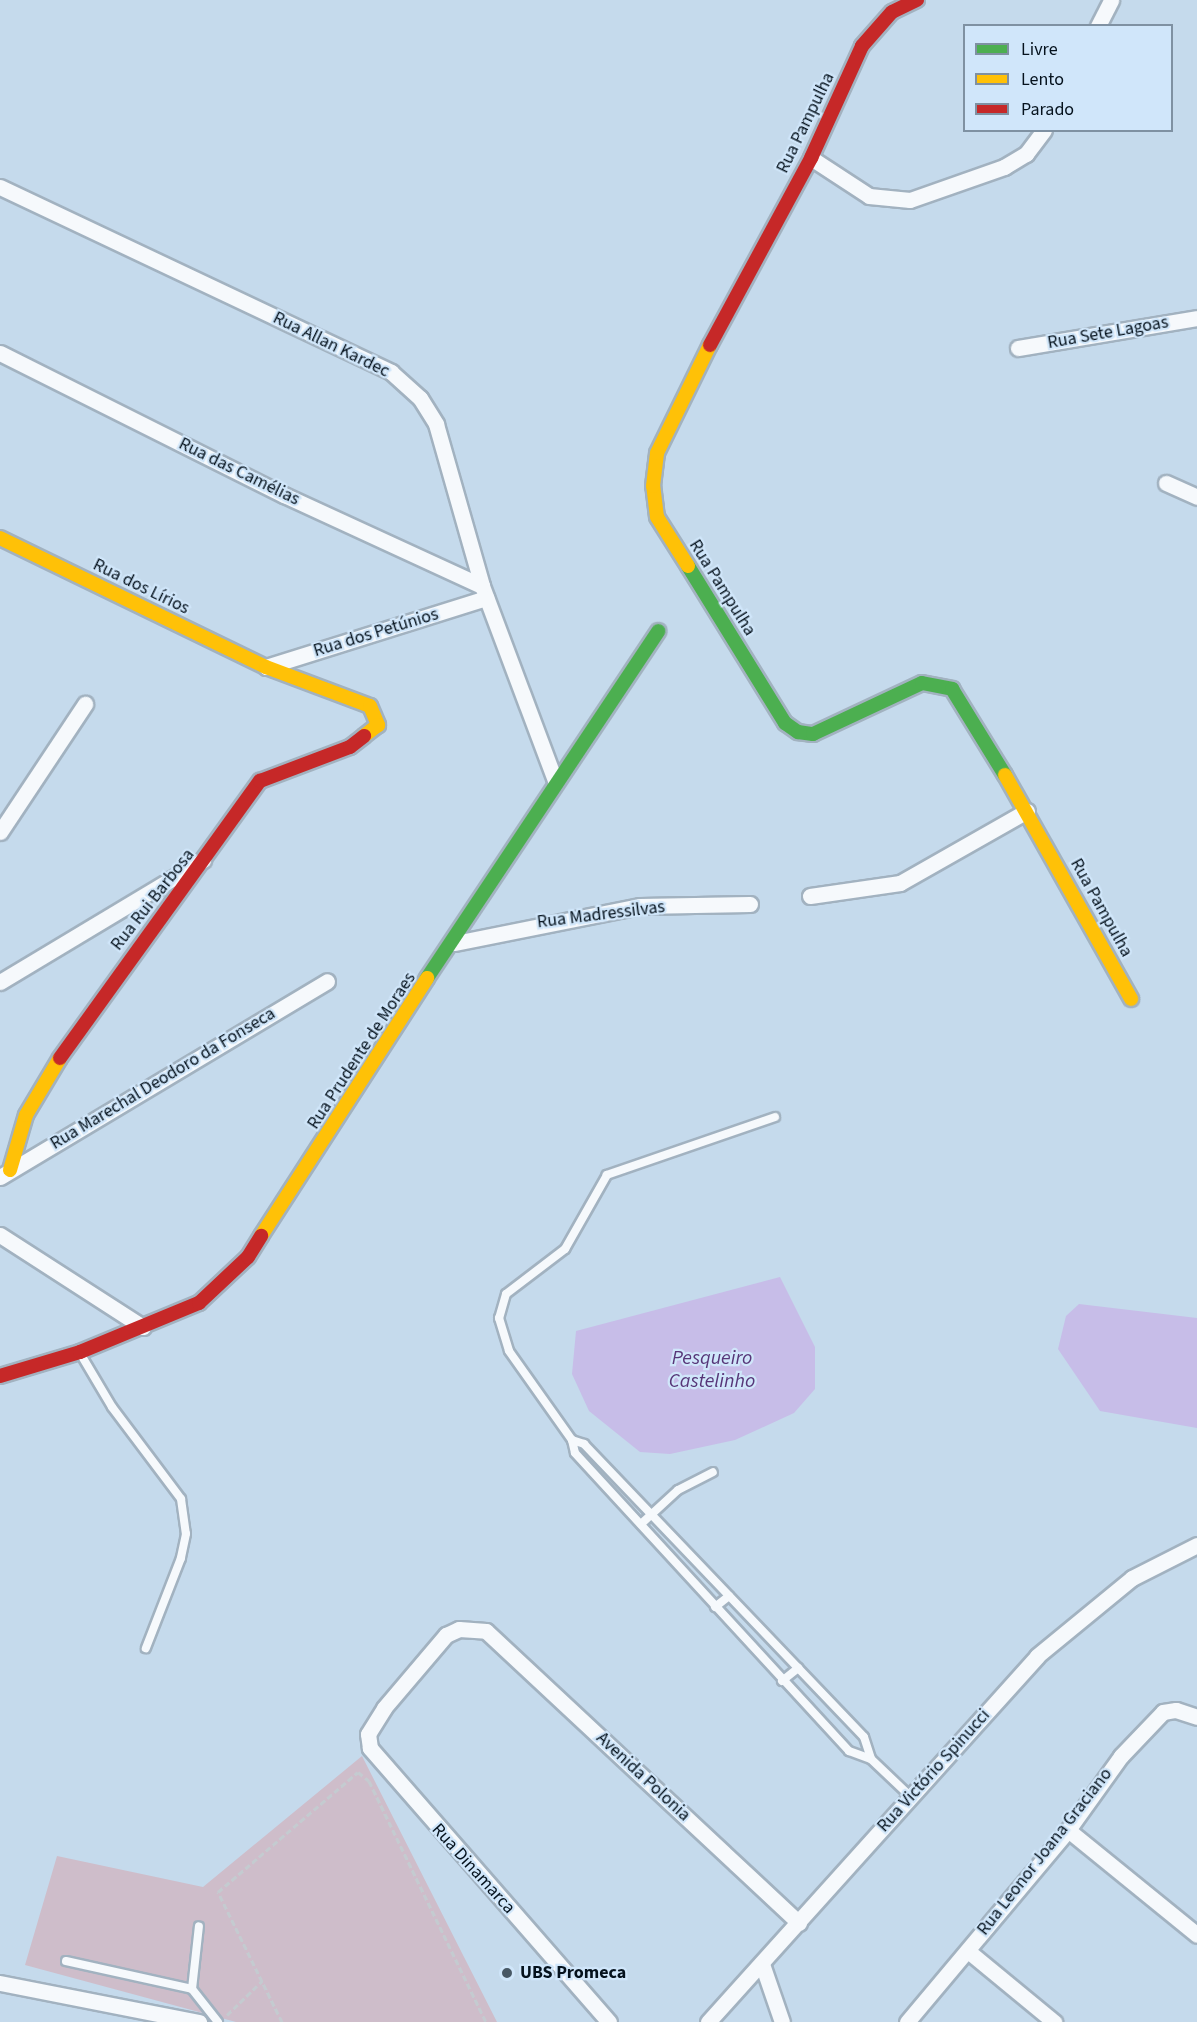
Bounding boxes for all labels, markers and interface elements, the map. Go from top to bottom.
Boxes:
legend [963,24,1173,132]
text: Livre [1021,37,1058,62]
text: Lento [1021,67,1064,92]
street label: Rua Pampulha [772,69,840,177]
text: Parado [1021,97,1074,122]
street label: Rua Allan Kardec [269,307,393,383]
street label: Rua Sete Lagoas [1046,312,1170,354]
street label: Rua das Camélias [175,433,303,511]
street label: Rua Pampulha [684,536,760,640]
street label: Rua dos Lírios [89,554,193,620]
street label: Rua dos Petúnios [311,604,441,662]
street label: Rua Rui Barbosa [107,845,199,955]
street label: Rua Pampulha [1065,855,1137,961]
street label: Rua Madressilvas [536,896,666,934]
street label: Rua Prudente de Moraes [303,968,421,1134]
street label: Rua Marechal Deodoro da Fonseca [47,1003,279,1155]
water label: Pesqueiro Castelinho [669,1347,755,1394]
street label: Rua Victório Spinucci [873,1705,995,1837]
street label: Avenida Polonia [591,1728,695,1826]
street label: Rua Leonor Joana Graciano [973,1764,1117,1940]
street label: Rua Dinamarca [427,1819,519,1919]
place label: UBS Promeca [520,1962,626,1984]
marker: UBS Promeca [498,1964,516,1982]

